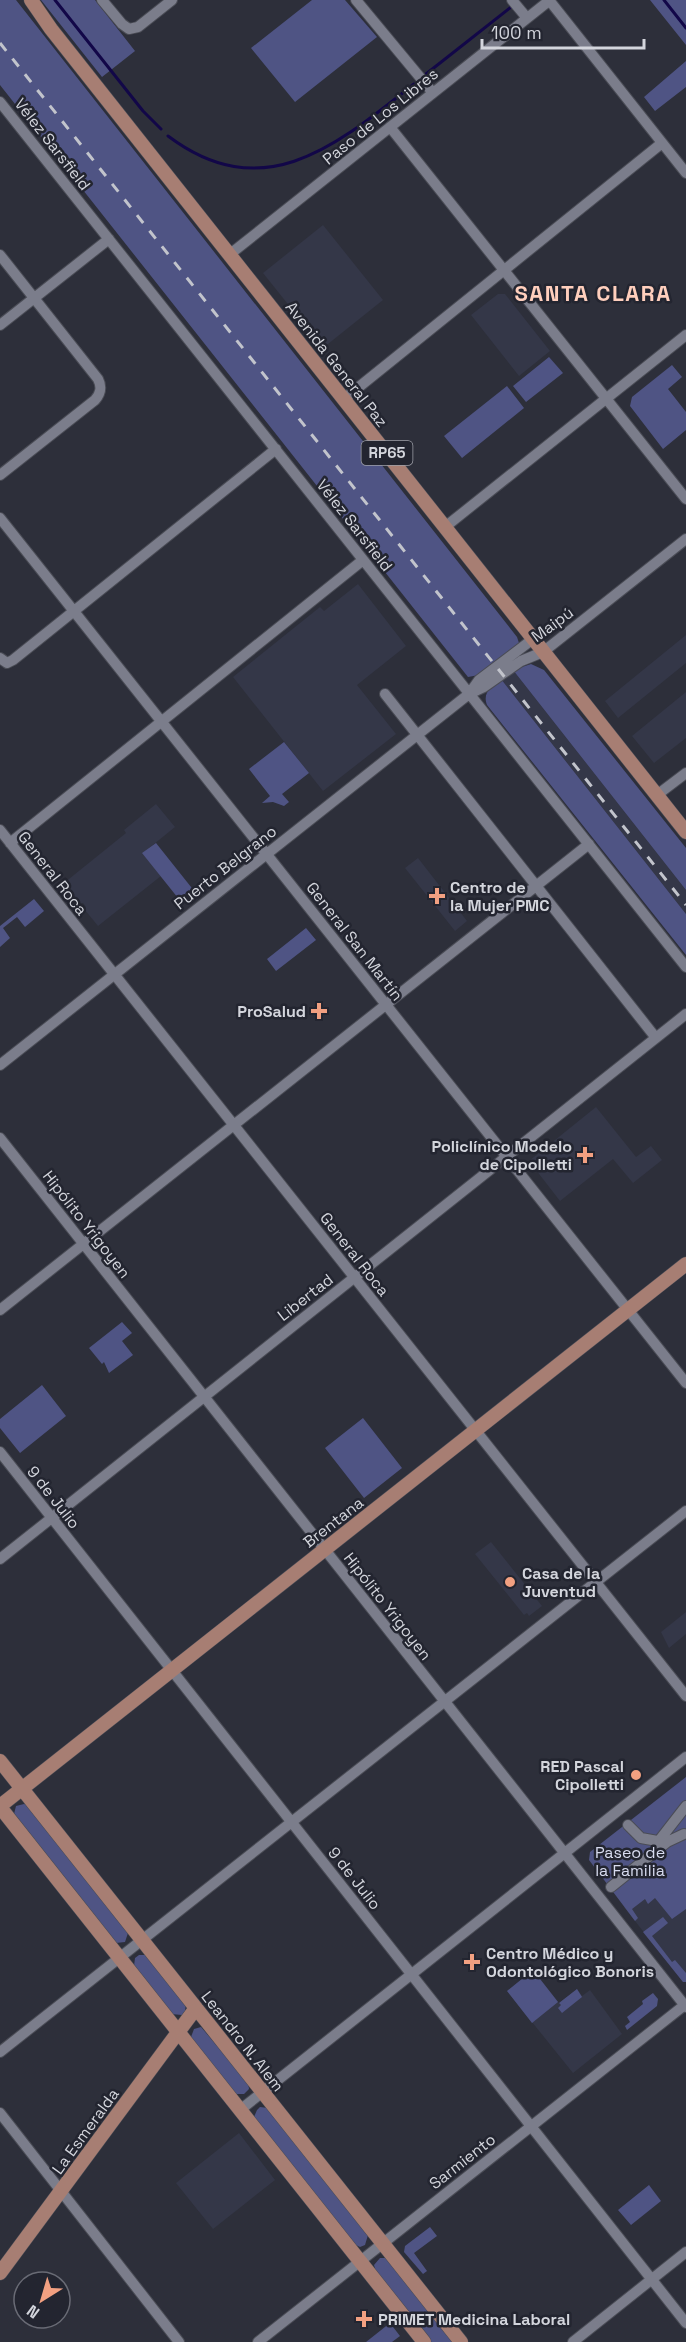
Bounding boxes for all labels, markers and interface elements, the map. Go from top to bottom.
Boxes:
scale bar [482,12,644,50]
text: 100 m [491,21,542,44]
street label: Paso de Los Libres [318,63,442,169]
street label: Vélez Sarsfield [10,94,95,195]
district label: SANTA CLARA [514,279,672,307]
street label: Avenida General Paz [281,297,392,432]
road number: RP65 [362,441,412,465]
street label: Vélez Sarsfield [312,475,397,576]
street label: Maipú [527,602,578,647]
street label: Puerto Belgrano [170,821,281,914]
street label: General Roca [13,827,92,920]
place label: Centro de la Mujer PMC [450,877,550,916]
street label: General San Martín [302,878,408,1005]
marker: Centro de la Mujer PMC [428,887,446,905]
place label: ProSalud [237,1001,306,1022]
marker: ProSalud [310,1002,328,1020]
place label: Policlínico Modelo de Cipolletti [432,1136,572,1175]
marker: Policlínico Modelo de Cipolletti [576,1146,594,1164]
street label: Hipólito Yrigoyen [38,1166,135,1282]
street label: General Roca [315,1208,394,1301]
street label: Libertad [273,1269,337,1326]
street label: 9 de Julio [22,1462,85,1533]
street label: Brentana [299,1492,368,1552]
street label: Hipólito Yrigoyen [339,1548,436,1664]
place label: Casa de la Juventud [522,1563,600,1602]
marker: Casa de la Juventud [503,1575,517,1589]
place label: RED Pascal Cipolletti [540,1756,624,1795]
marker: RED Pascal Cipolletti [629,1768,643,1782]
park label: Paseo de la Familia [595,1842,665,1881]
street label: 9 de Julio [323,1843,386,1914]
place label: Centro Médico y Odontológico Bonoris [486,1943,654,1982]
marker: Centro Médico y Odontológico Bonoris [463,1953,481,1971]
street label: Leandro N. Alem [197,1987,289,2096]
street label: La Esmeralda [47,2084,124,2178]
street label: Sarmiento [425,2129,500,2194]
north arrow [12,2270,72,2330]
text: N [23,2300,44,2323]
place label: PRIMET Medicina Laboral [378,2309,570,2330]
marker: PRIMET Medicina Laboral [355,2310,373,2328]

